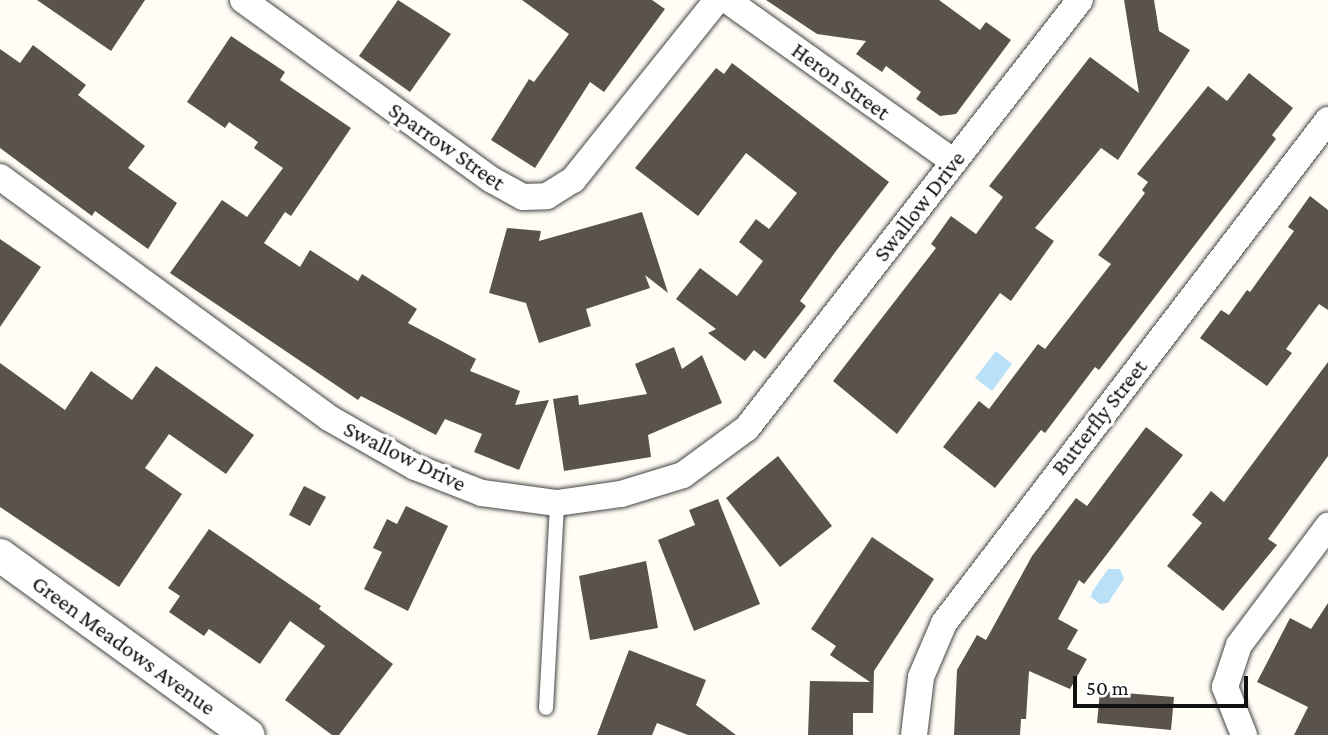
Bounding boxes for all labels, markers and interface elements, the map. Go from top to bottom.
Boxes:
street label: Heron Street [786,36,896,126]
street label: Sparrow Street [383,96,511,196]
street label: Swallow Drive [867,145,971,267]
street label: Butterfly Street [1045,354,1153,480]
street label: Swallow Drive [339,415,471,497]
street label: Green Meadows Avenue [27,569,221,721]
scale bar [1076,662,1251,706]
text: 50 m [1086,676,1129,700]

